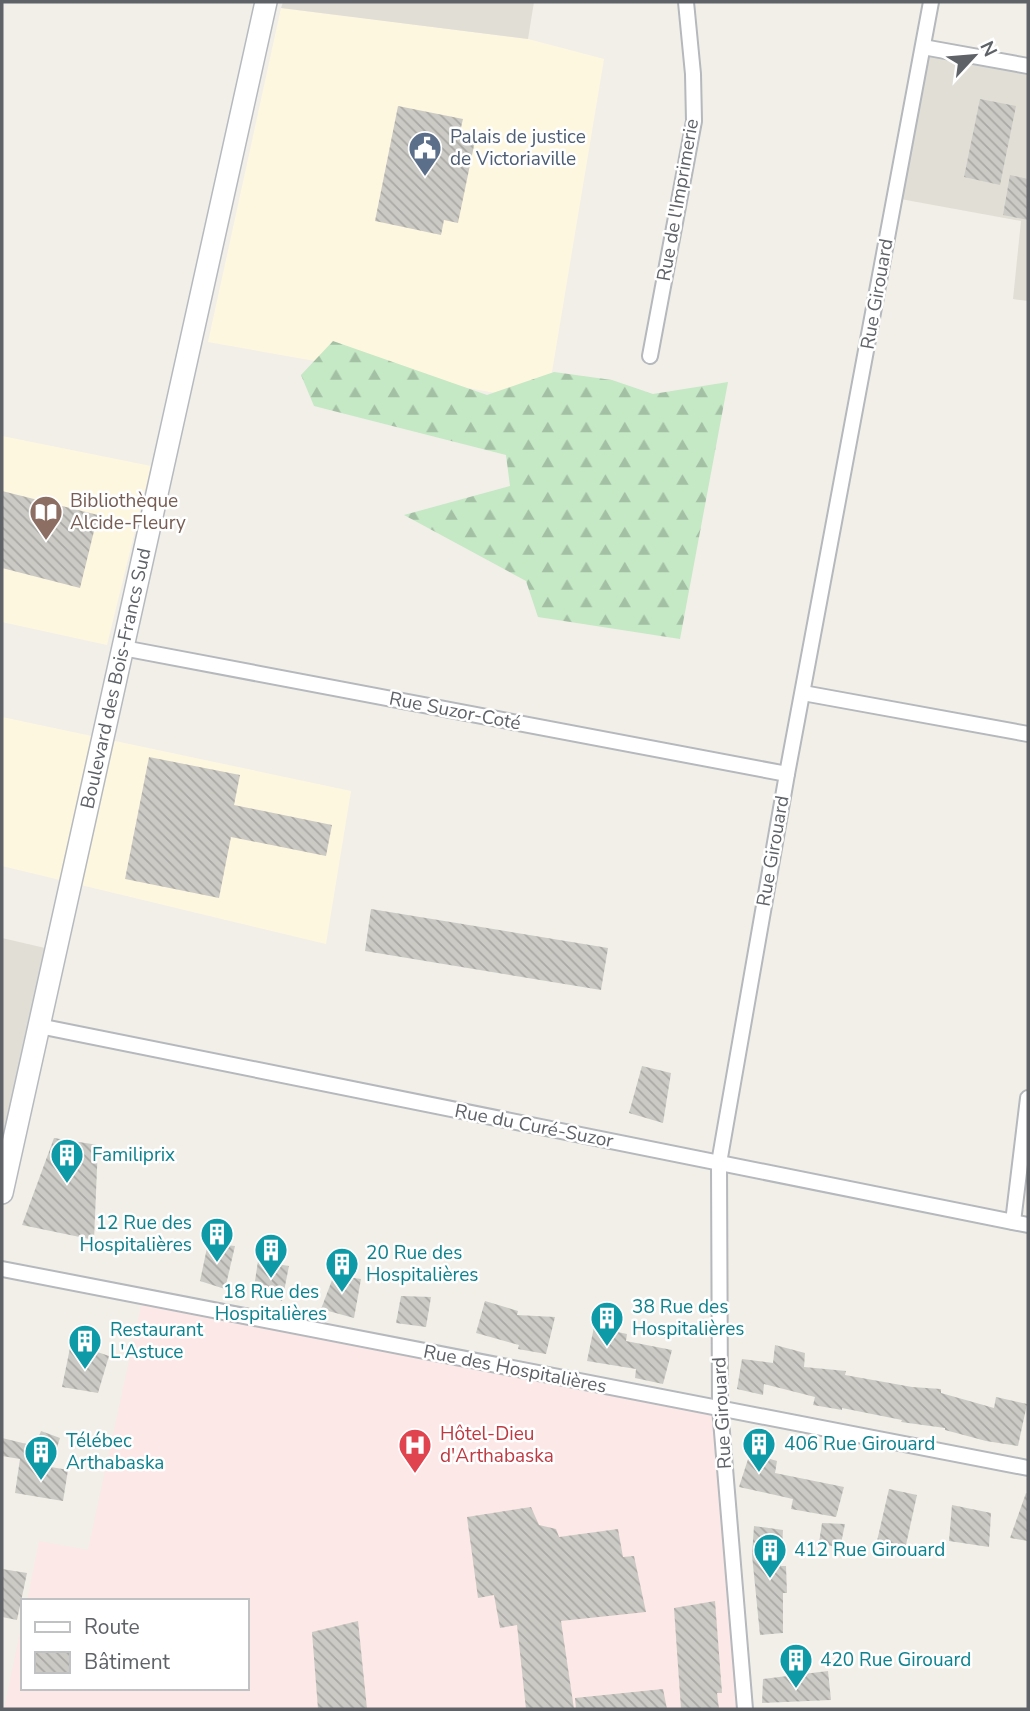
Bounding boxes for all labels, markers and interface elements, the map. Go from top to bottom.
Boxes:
north arrow [939,21,1009,91]
text: N [974,37,1003,61]
street label: Rue de l'Imprimerie [651,117,705,283]
place label: Palais de justice de Victoriaville [450,124,586,172]
public building icon: Palais de justice de Victoriaville [406,129,444,178]
street label: Rue Girouard [854,236,900,352]
place label: Bibliothèque Alcide-Fleury [70,488,186,536]
library icon: Bibliothèque Alcide-Fleury [27,493,65,542]
street label: Boulevard des Bois-Francs Sud [75,546,158,811]
street label: Rue Suzor-Coté [387,685,523,737]
street label: Rue Girouard [750,793,796,909]
street label: Rue du Curé-Suzor [452,1098,616,1154]
building icon: Familiprix [48,1136,86,1185]
place label: Familiprix [92,1142,175,1168]
place label: 12 Rue des Hospitalières [80,1210,192,1258]
building icon: 12 Rue des Hospitalières [198,1215,236,1264]
building icon: 18 Rue des Hospitalières [252,1231,290,1280]
place label: 20 Rue des Hospitalières [366,1240,478,1288]
building icon: 20 Rue des Hospitalières [323,1245,361,1294]
place label: 18 Rue des Hospitalières [215,1279,327,1327]
place label: 38 Rue des Hospitalières [632,1294,744,1342]
building icon: 38 Rue des Hospitalières [588,1299,626,1348]
place label: Restaurant L'Astuce [110,1317,204,1365]
building icon: Restaurant L'Astuce [66,1322,104,1371]
street label: Rue des Hospitalières [421,1338,609,1400]
street label: Rue Girouard [706,1356,738,1470]
place label: Hôtel-Dieu d'Arthabaska [440,1421,554,1469]
building icon: 406 Rue Girouard [740,1425,778,1474]
hospital icon: Hôtel-Dieu d'Arthabaska [396,1426,434,1475]
place label: Télébec Arthabaska [66,1428,164,1476]
place label: 406 Rue Girouard [784,1431,935,1457]
building icon: Télébec Arthabaska [22,1433,60,1482]
building icon: 412 Rue Girouard [751,1531,789,1580]
place label: 412 Rue Girouard [794,1537,945,1563]
legend [21,1599,248,1690]
text: Route [84,1613,140,1641]
building icon: 420 Rue Girouard [777,1641,815,1690]
place label: 420 Rue Girouard [820,1647,971,1673]
text: Bâtiment [84,1648,171,1676]

